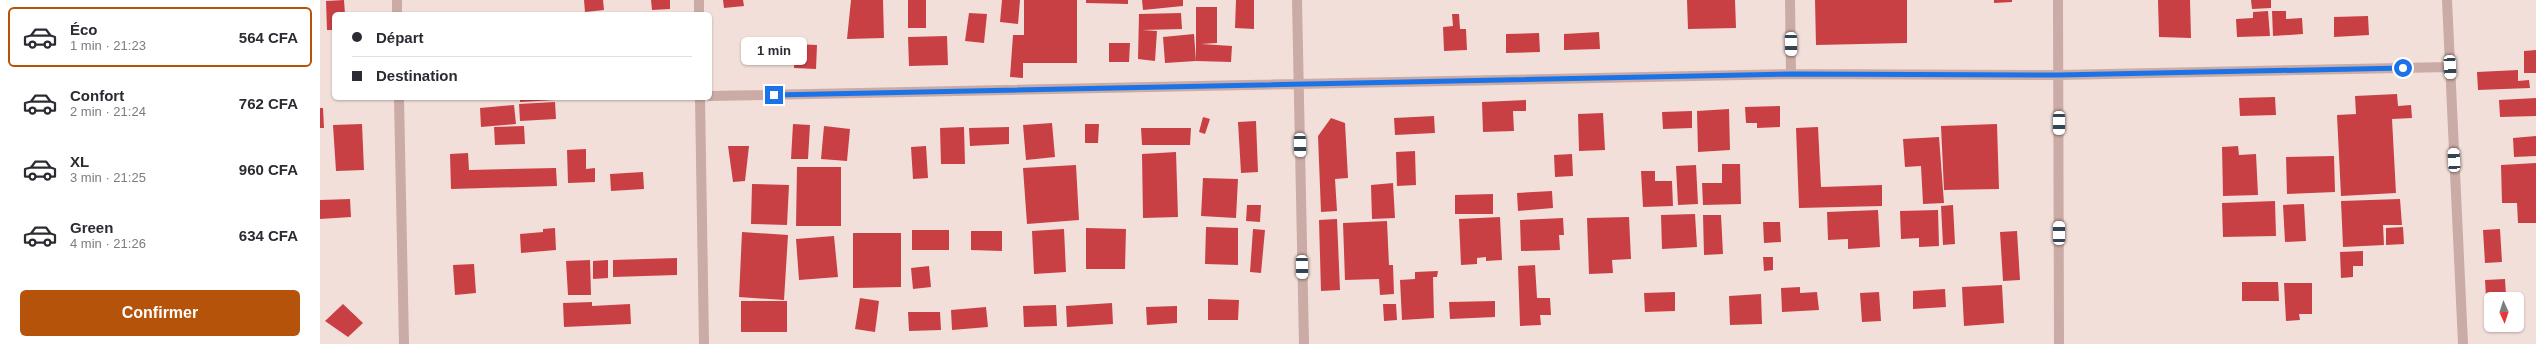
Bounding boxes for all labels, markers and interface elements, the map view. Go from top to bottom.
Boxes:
icon: car [22,19,58,55]
text: Éco [70,21,98,38]
text: 564 CFA [239,29,298,46]
text: Départ [376,29,424,46]
car [1785,32,1797,56]
callout: 1 min [741,37,807,65]
text: 1 min · 21:23 [70,38,146,53]
text: 1 min [757,43,791,58]
car [2443,55,2457,79]
route start [2394,59,2412,77]
text: Destination [376,67,458,84]
icon: car [22,85,58,121]
route end [765,86,783,104]
text: Confort [70,87,124,104]
text: 762 CFA [239,95,298,112]
text: 2 min · 21:24 [70,104,146,119]
car [2053,111,2065,135]
car [1294,133,1306,157]
car [2447,148,2461,172]
icon: car [22,151,58,187]
text: XL [70,153,89,170]
text: 960 CFA [239,161,298,178]
text: 3 min · 21:25 [70,170,146,185]
icon: car [22,217,58,253]
text: Green [70,219,113,236]
car [2053,221,2065,245]
text: 634 CFA [239,227,298,244]
text: 4 min · 21:26 [70,236,146,251]
car [1296,255,1308,279]
button: Confirmer [20,290,300,336]
north arrow [2484,292,2524,332]
map controls [2484,292,2524,332]

